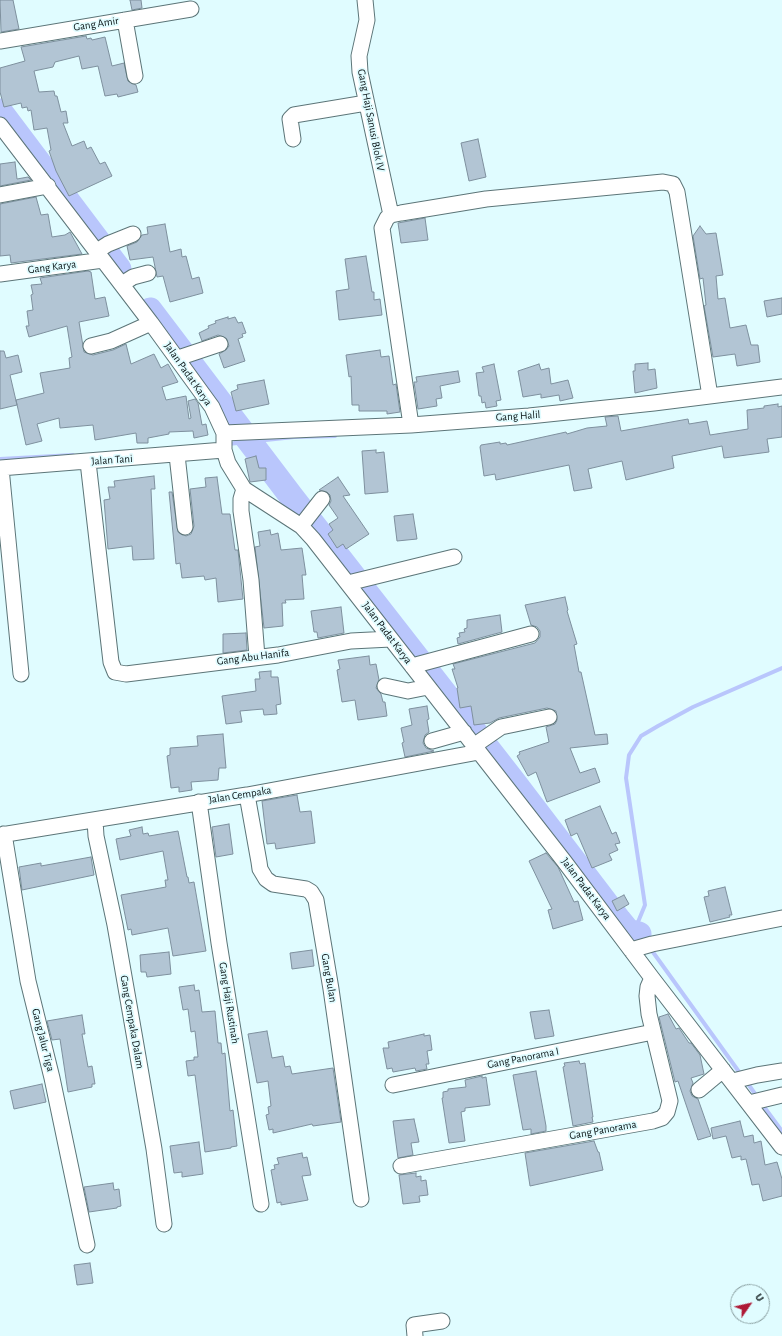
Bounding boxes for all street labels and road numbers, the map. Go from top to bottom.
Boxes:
street label: Gang Amir [72,14,120,34]
street label: Gang Haji Sanusi Blok IV [355,68,387,172]
street label: Gang Karya [27,257,77,277]
street label: Jalan Padat Karya [161,340,215,408]
street label: Gang Halil [495,408,541,424]
street label: Jalan Tani [91,452,133,468]
street label: Jalan Padat Karya [359,599,415,667]
street label: Gang Abu Hanifa [216,646,290,668]
street label: Jalan Cempaka [208,784,272,806]
street label: Jalan Padat Karya [558,855,614,923]
street label: Gang Bulan [318,953,340,1003]
street label: Gang Haji Rustinah [216,961,242,1045]
street label: Gang Cempaka Dalam [117,974,147,1070]
street label: Gang Jalur Tiga [29,1007,57,1073]
street label: Gang Panorama I [486,1045,560,1071]
street label: Gang Panorama [568,1118,638,1142]

